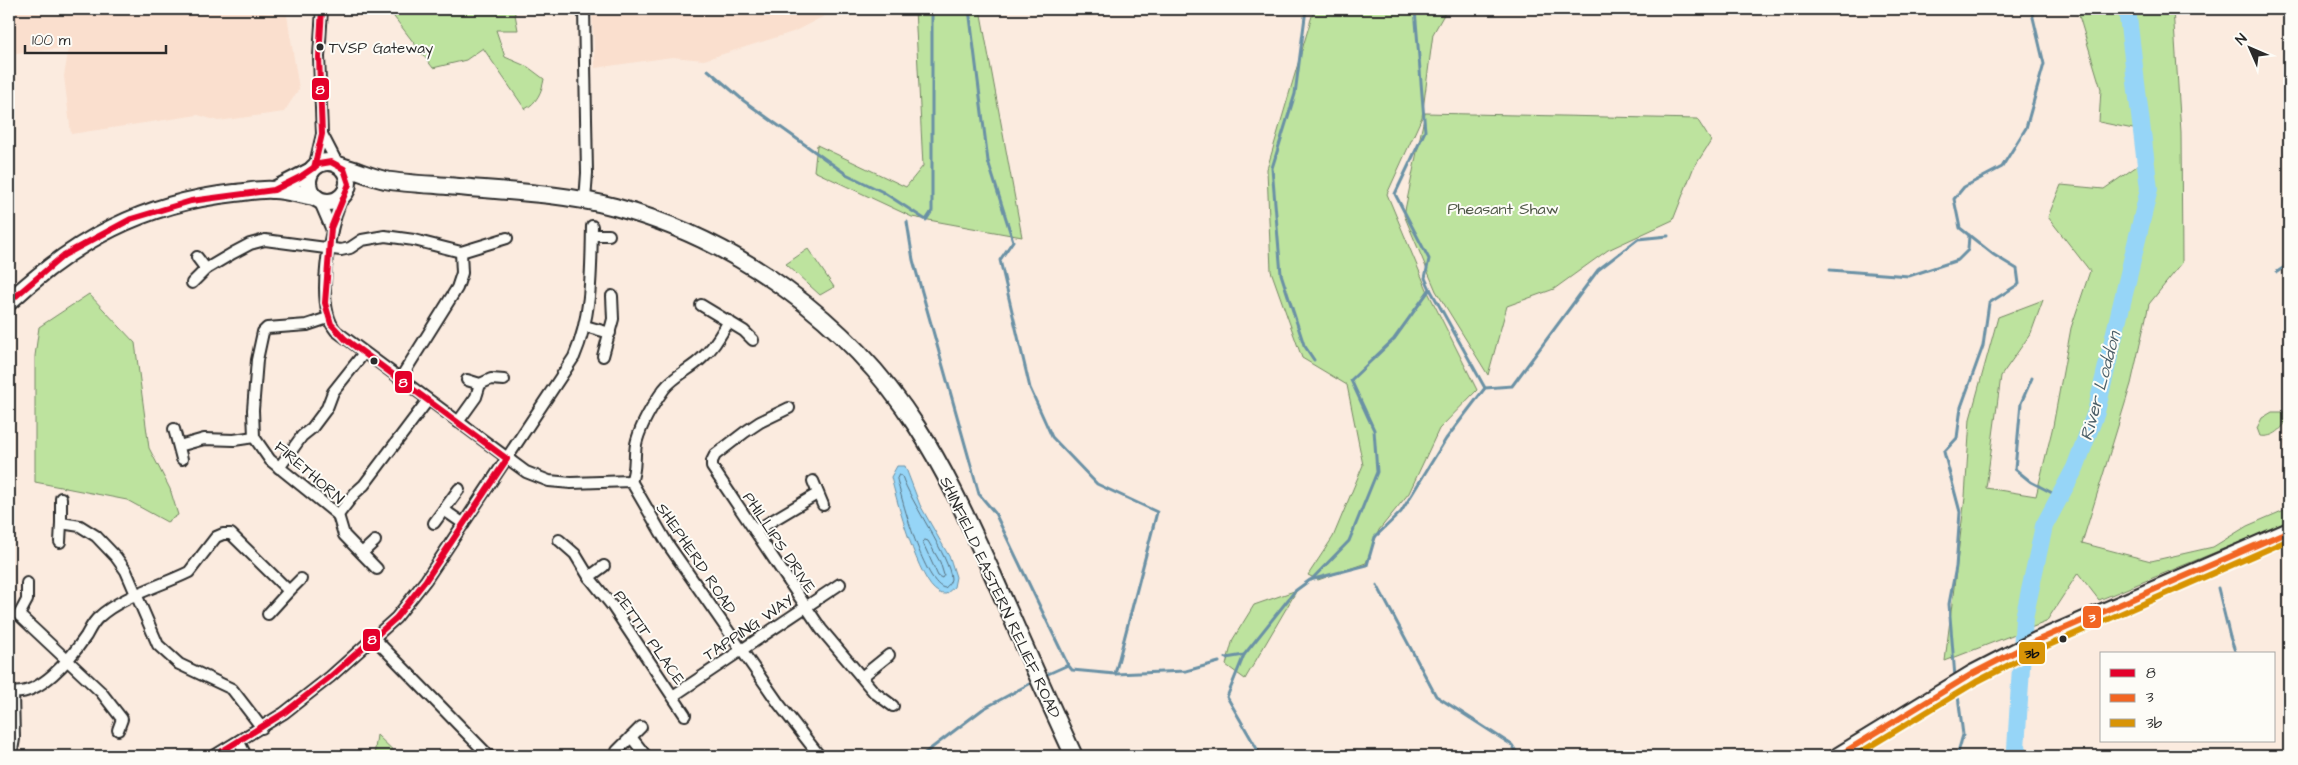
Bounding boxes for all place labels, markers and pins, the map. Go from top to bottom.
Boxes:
place label: TVSP Gateway [329,38,433,60]
marker: TVSP Gateway [315,42,325,52]
unlabelled marker [369,356,379,366]
unlabelled marker [2058,634,2068,644]

